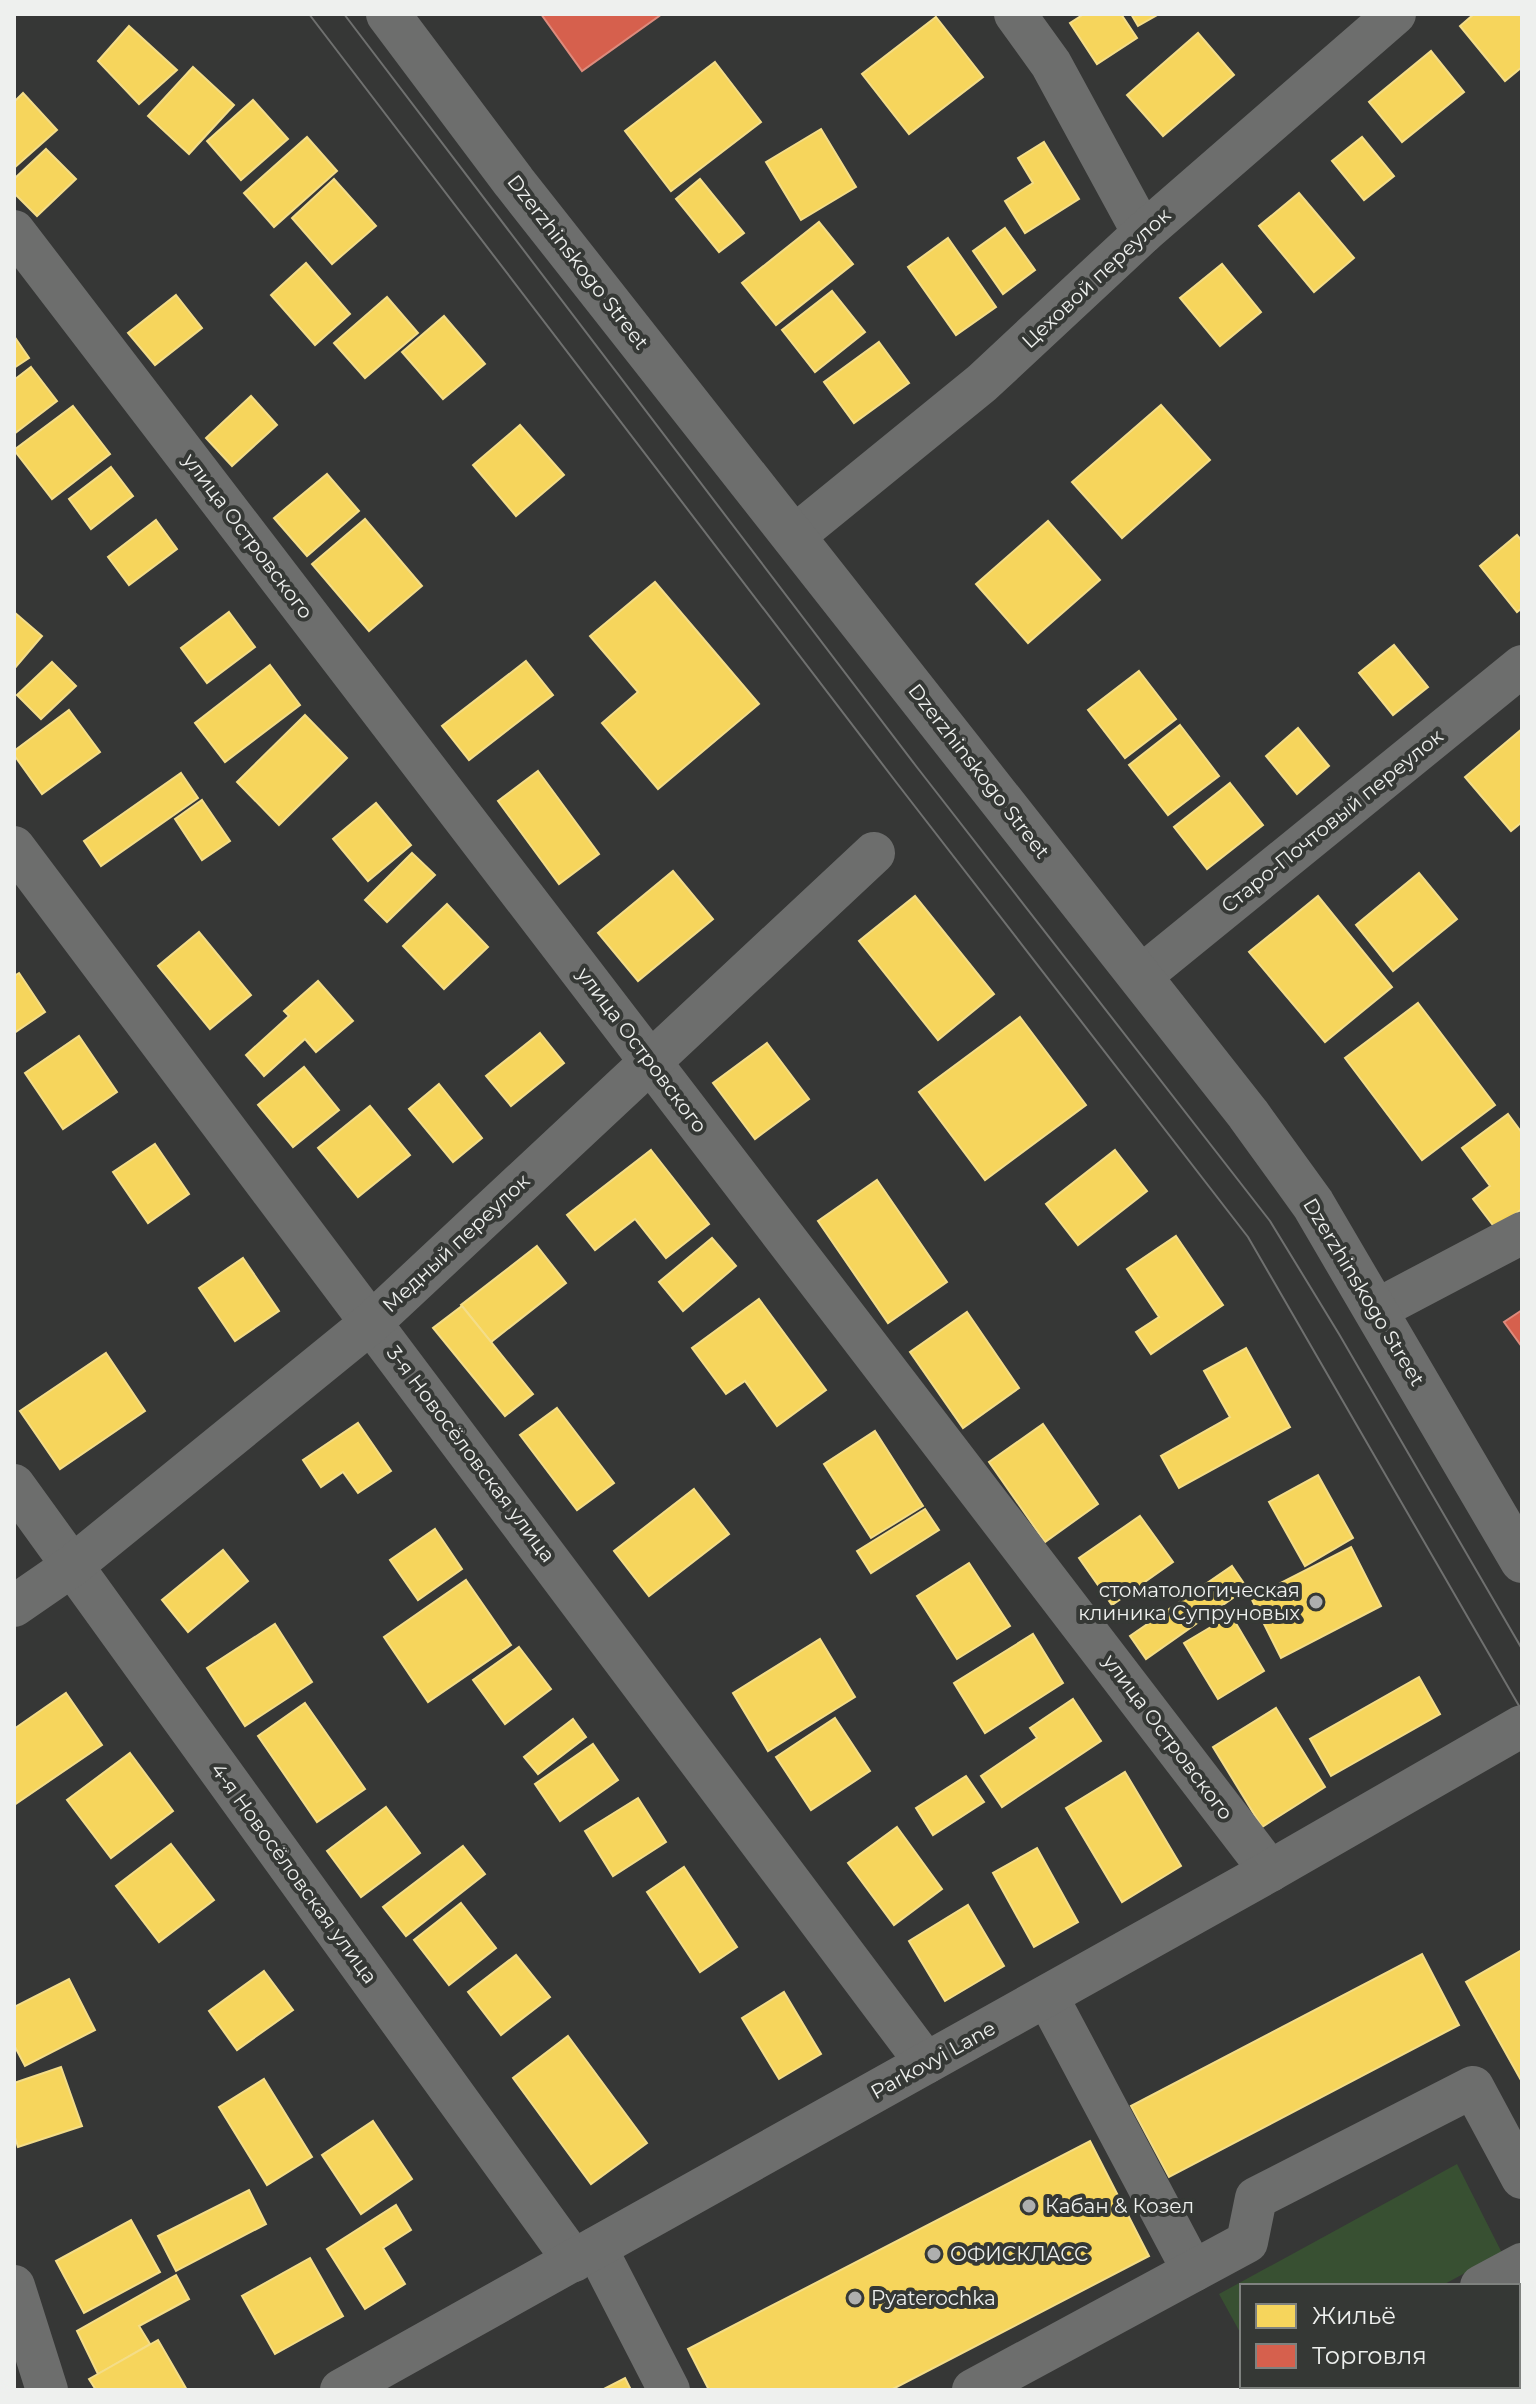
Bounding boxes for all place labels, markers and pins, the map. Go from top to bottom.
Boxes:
place label: стоматологическая клиника Супруновых [1078,1578,1300,1625]
marker: стоматологическая клиника Супруновых [1307,1593,1325,1611]
place label: Кабан & Козел [1045,2194,1194,2218]
marker: Кабан & Козел [1020,2197,1038,2215]
place label: ОФИСКЛАСС [950,2242,1088,2266]
marker: ОФИСКЛАСС [925,2245,943,2263]
place label: Pyaterochka [871,2286,996,2310]
marker: Pyaterochka [846,2289,864,2307]

